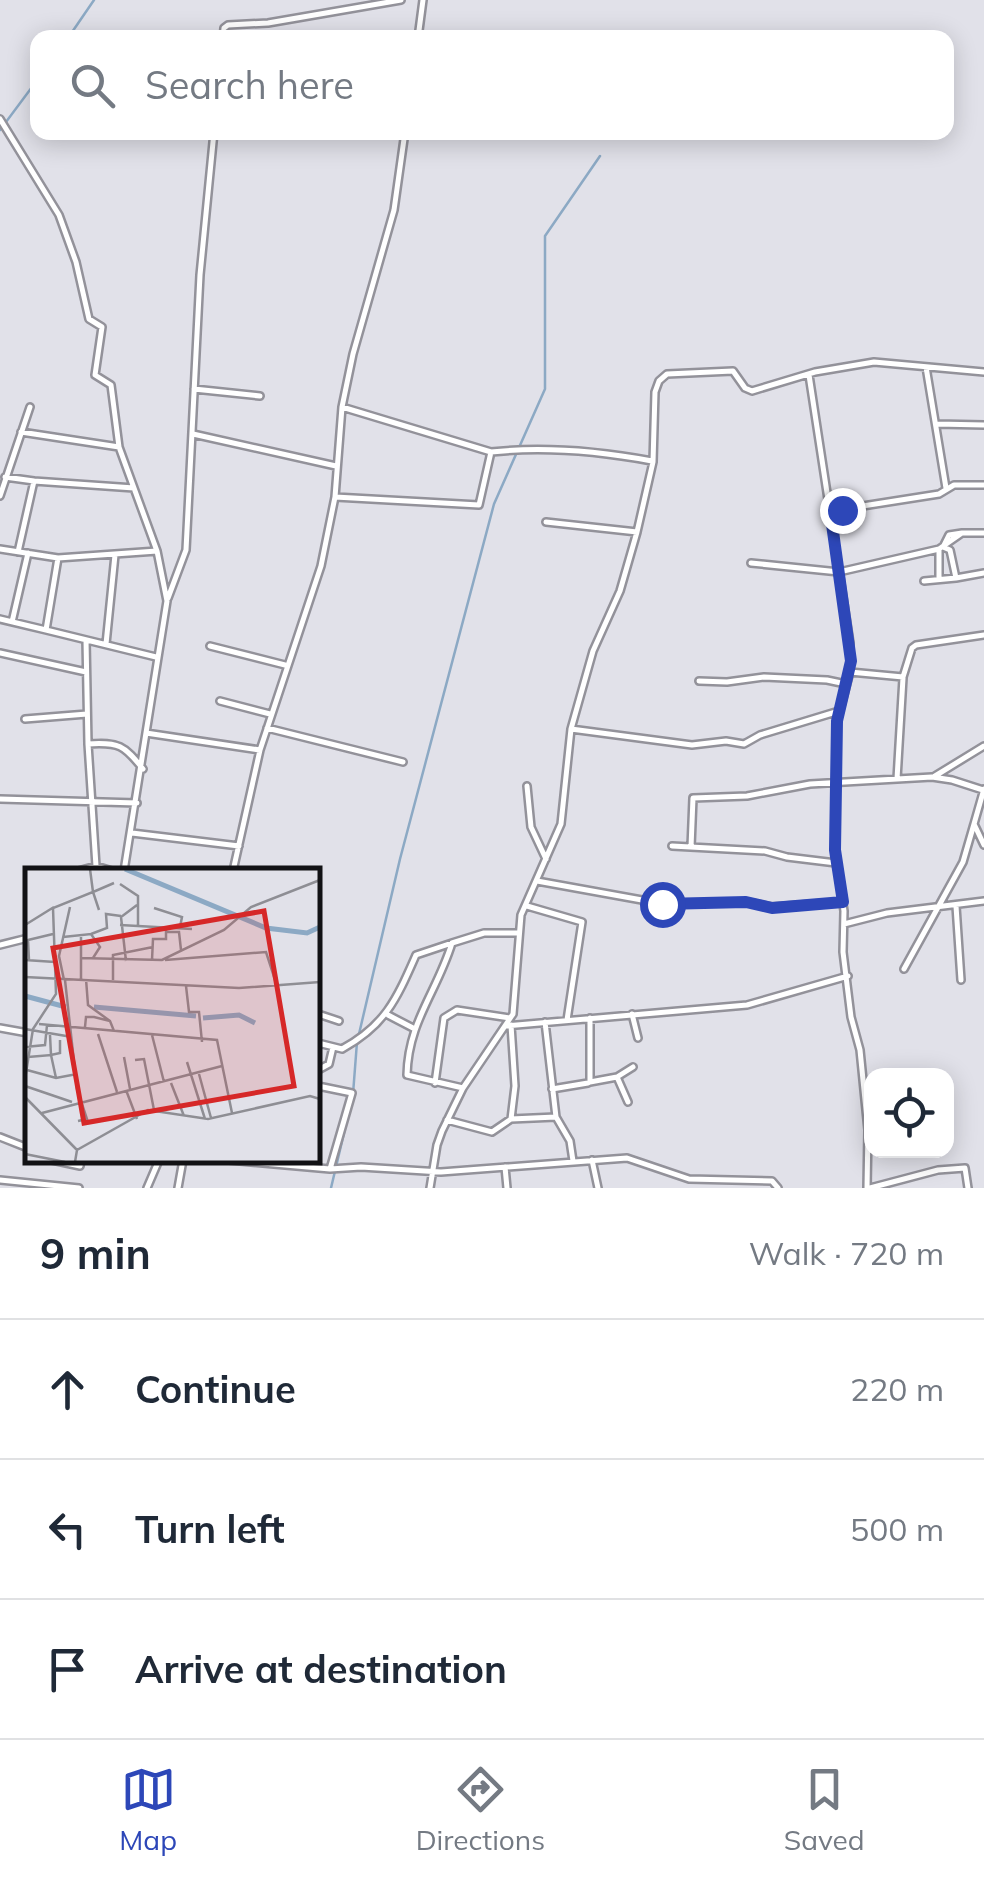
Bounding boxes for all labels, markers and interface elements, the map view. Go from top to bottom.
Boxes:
search box [30,30,954,140]
icon: search [65,58,120,113]
text: Search here [145,61,354,109]
route end [820,488,866,534]
inset map [25,868,320,1163]
route start [640,882,686,928]
map controls [864,1068,954,1158]
button: locate [864,1068,954,1158]
text: 9 min [40,1227,151,1280]
text: Walk · 720 m [749,1233,944,1273]
icon: ahead [40,1362,95,1417]
text: Continue [135,1365,296,1413]
text: 220 m [850,1369,944,1409]
icon: left [40,1502,95,1557]
text: Turn left [135,1505,285,1553]
text: 500 m [850,1509,944,1549]
icon: arrive [40,1642,95,1697]
text: Arrive at destination [135,1645,507,1693]
tab: Map [119,1762,177,1857]
tab: Directions [416,1762,545,1857]
tab: Saved [784,1762,865,1857]

